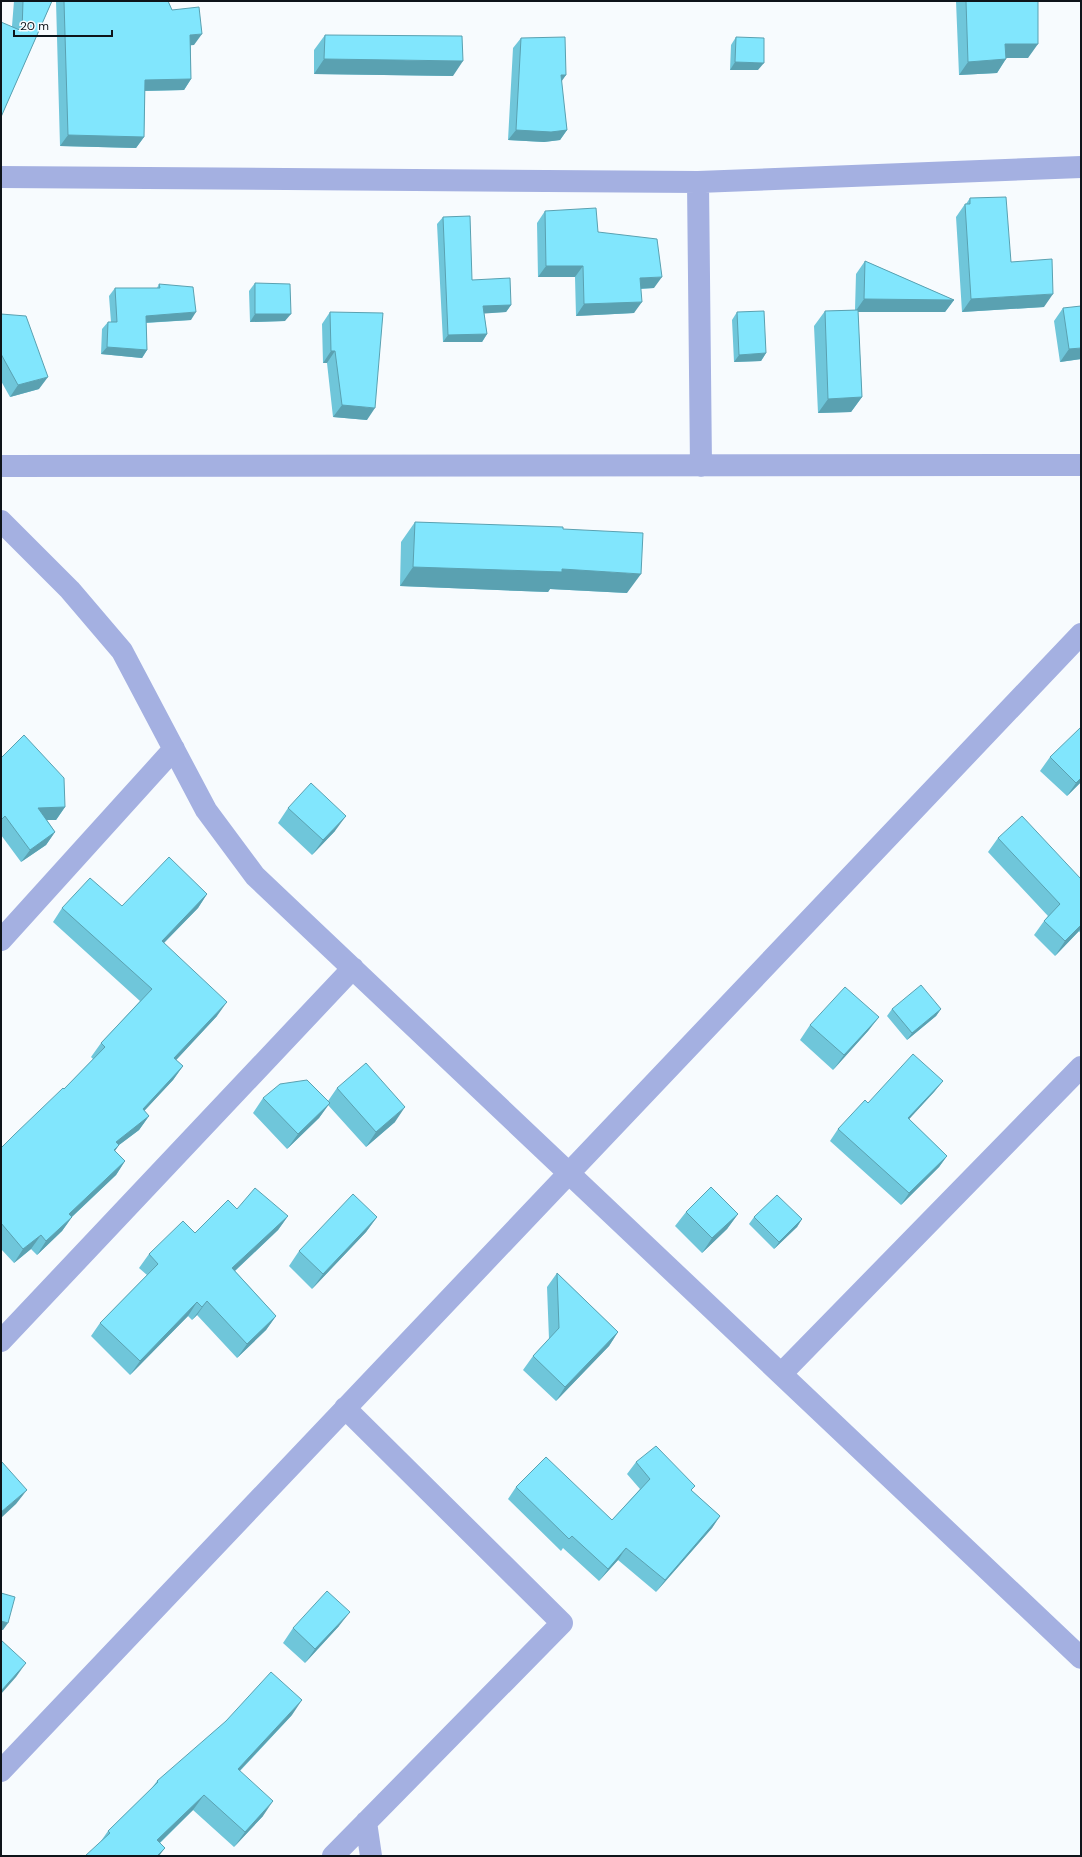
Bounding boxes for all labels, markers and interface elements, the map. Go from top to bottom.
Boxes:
scale bar [14,12,112,38]
text: 20 m [20,18,49,34]

